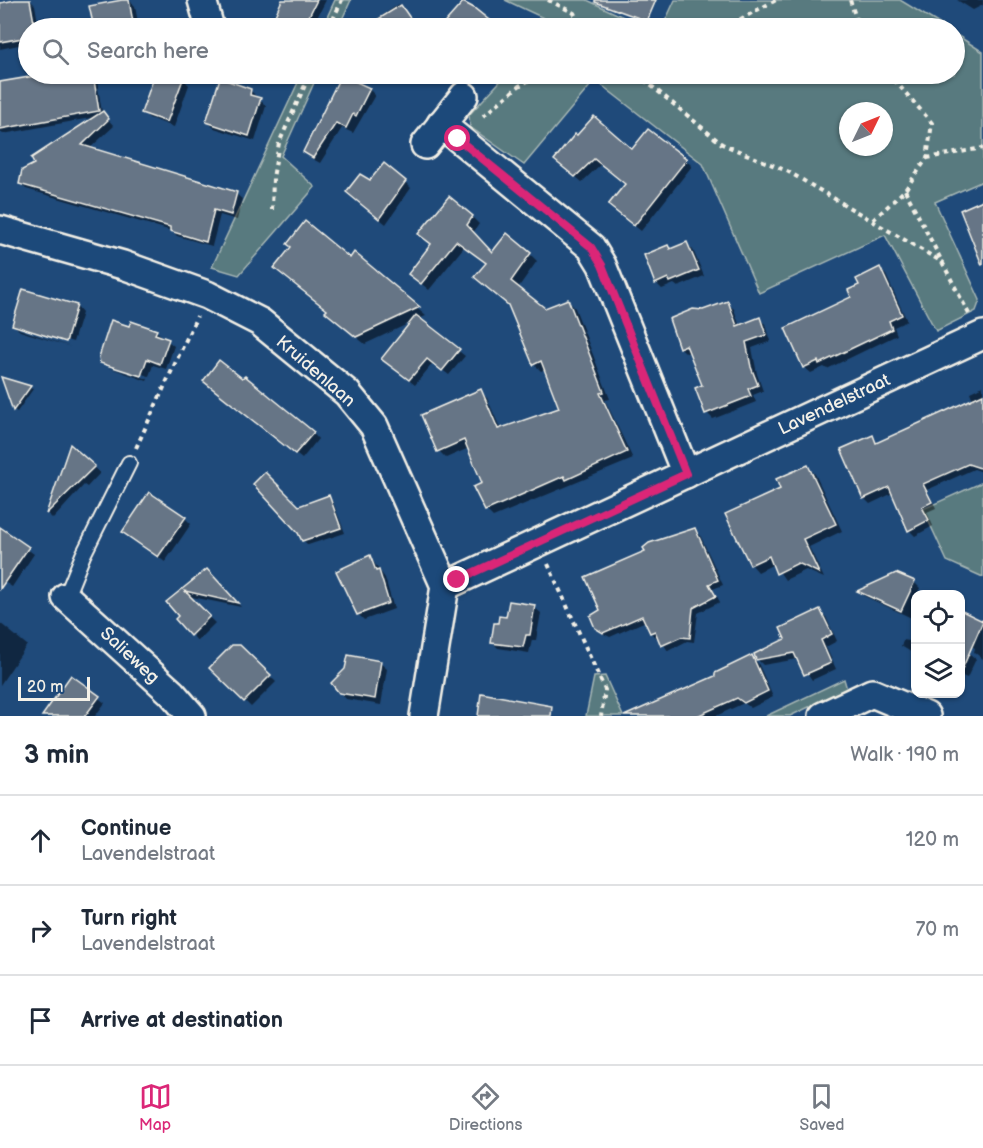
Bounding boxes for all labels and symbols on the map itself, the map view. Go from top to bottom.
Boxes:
north arrow [839,102,893,156]
route start [444,125,470,151]
street label: Kruidenlaan [272,331,360,411]
street label: Lavendelstraat [775,369,894,439]
route end [443,566,469,592]
street label: Salieweg [96,623,164,688]
scale bar [18,674,90,702]

